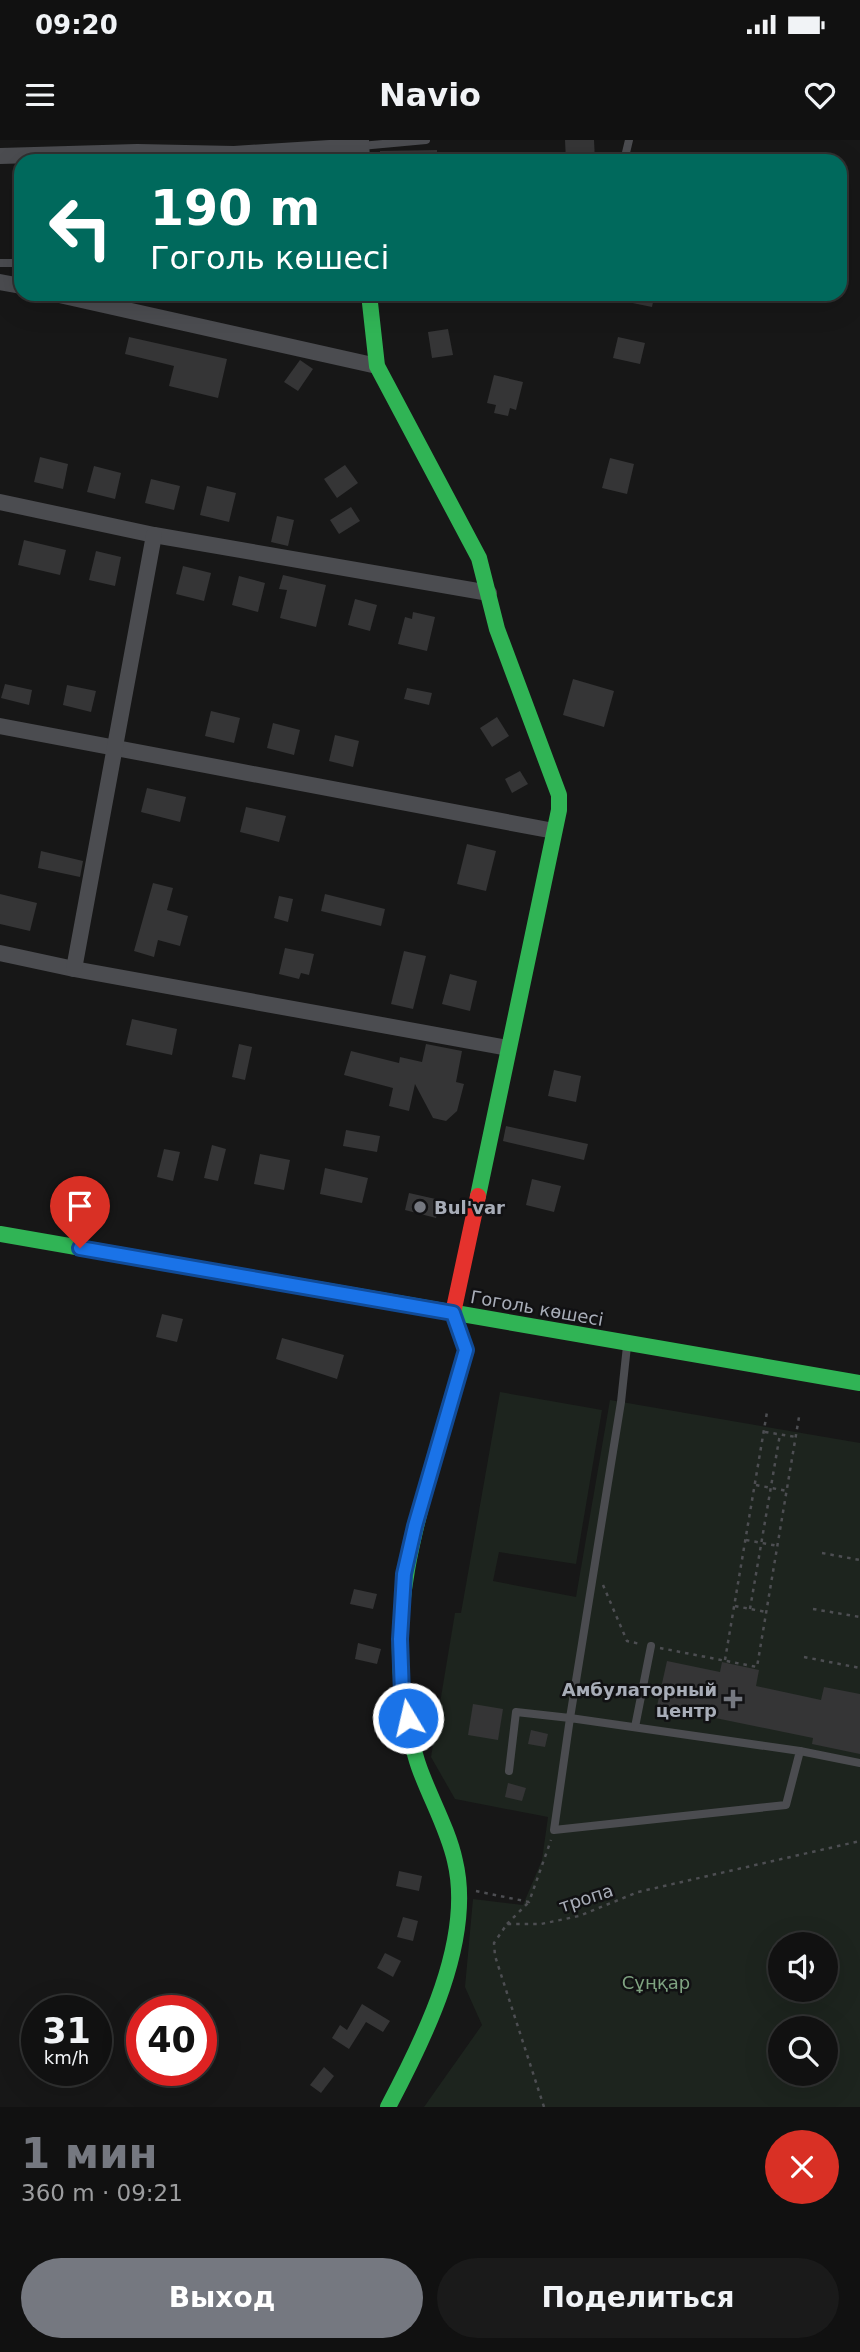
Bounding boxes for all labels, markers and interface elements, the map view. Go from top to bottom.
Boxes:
text: 09:20 [35,10,118,40]
icon: menu [21,76,59,114]
text: Navio [379,76,481,114]
icon: heart [801,76,839,114]
text: 190 m [150,180,320,237]
icon: left [35,182,126,273]
text: Гоголь көшесі [150,239,389,277]
pin [50,1176,110,1248]
icon: arrive [61,1187,99,1225]
place label: Bul'var [434,1197,505,1218]
marker: Bul'var [412,1199,428,1215]
street label: Гоголь көшесі [469,1286,605,1330]
place label: Амбулаторный центр [562,1679,717,1721]
position arrow [371,1681,445,1755]
marker: Амбулаторный центр [723,1689,743,1709]
street label: тропа [556,1879,616,1917]
map controls [768,1932,838,2086]
button: sound [768,1932,838,2002]
park label: Сұңқар [622,1972,690,1993]
speed limit sign: 40 [126,1995,217,2086]
text: 31 [42,2011,91,2051]
button: search [768,2016,838,2086]
text: km/h [44,2047,89,2068]
text: 1 мин [21,2129,158,2178]
button: close [765,2130,839,2204]
text: 360 m · 09:21 [21,2180,183,2206]
button: Выход [21,2258,423,2338]
button: Поделиться [437,2258,839,2338]

